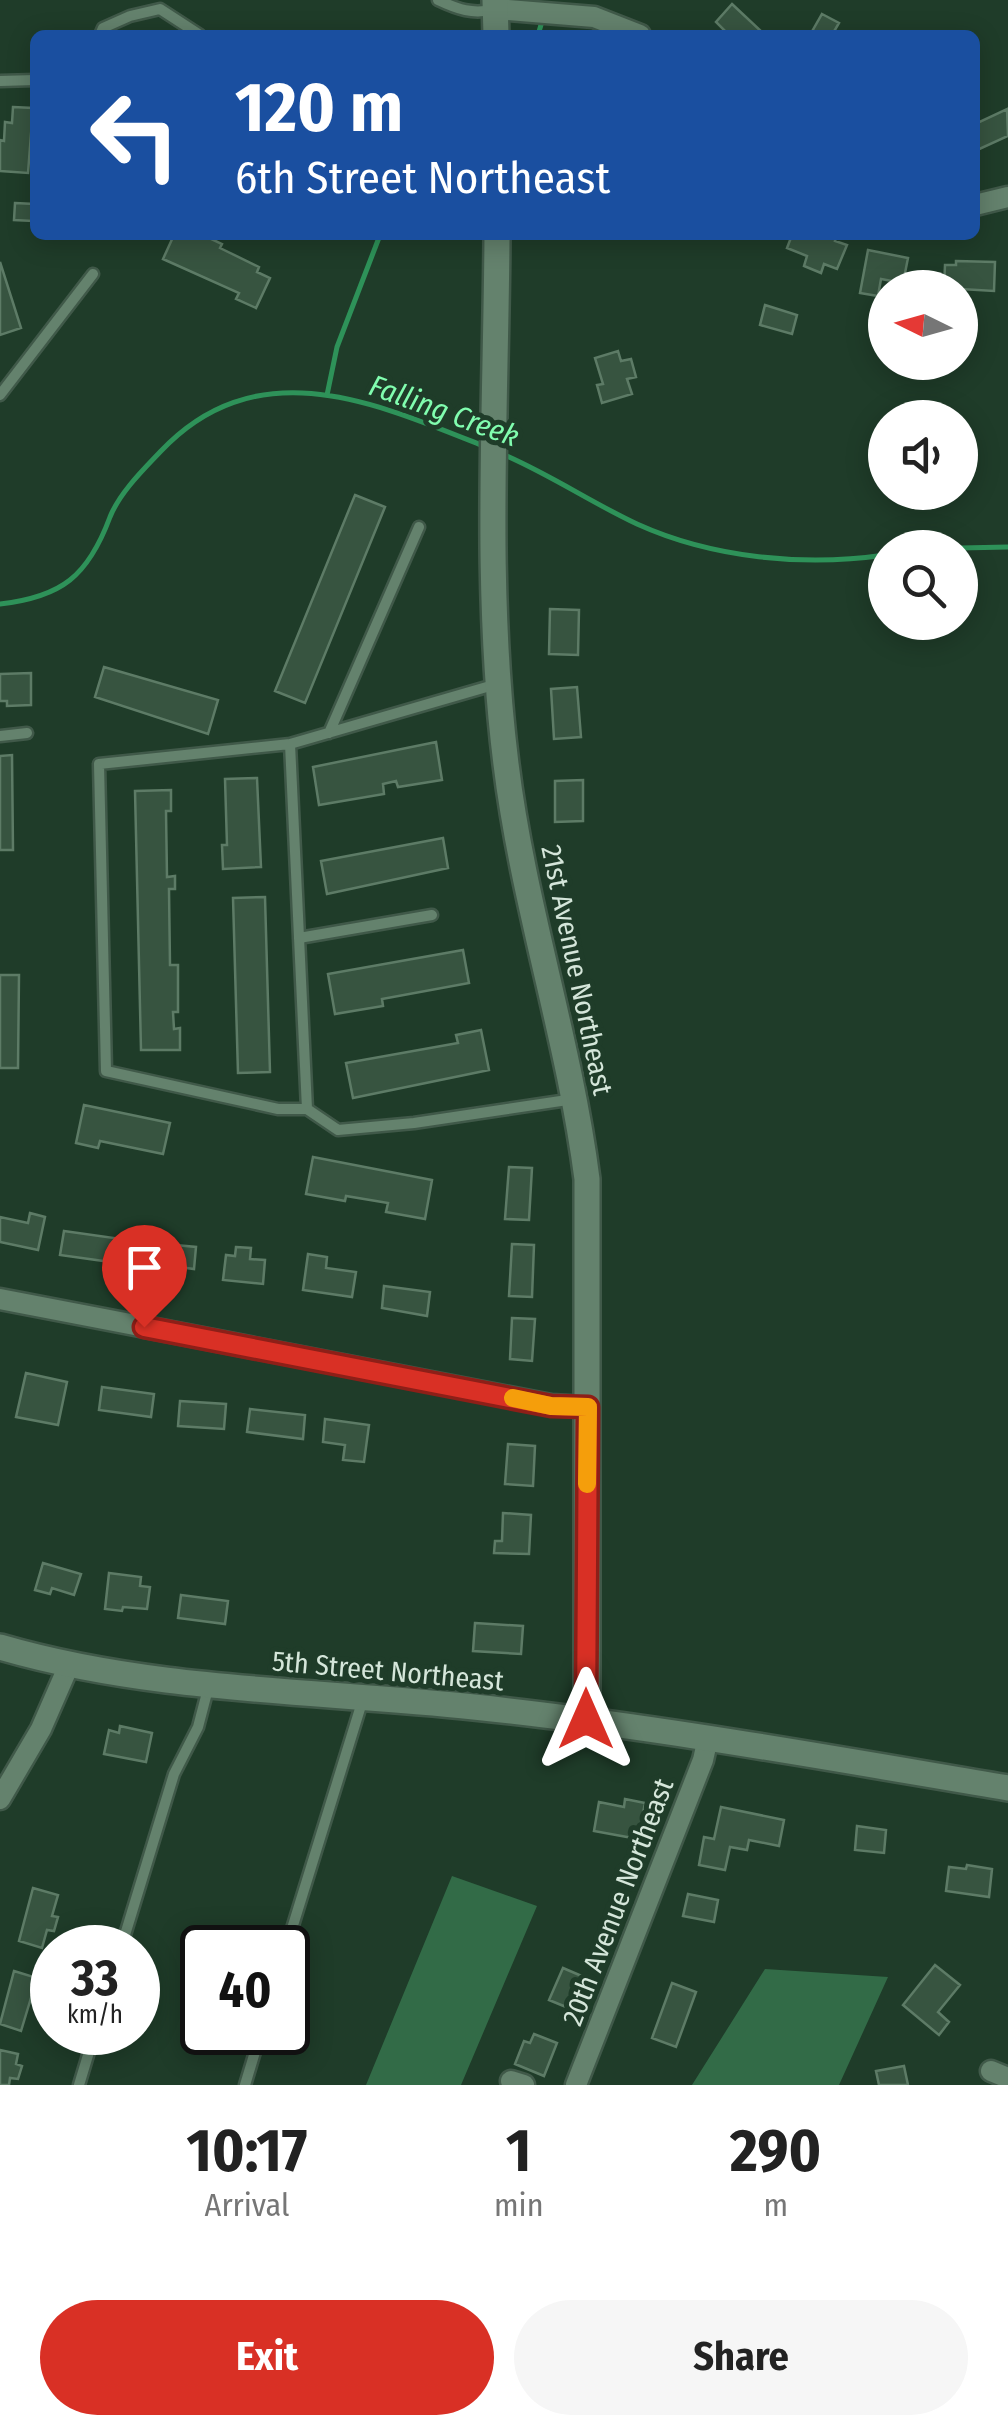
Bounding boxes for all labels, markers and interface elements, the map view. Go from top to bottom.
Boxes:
text: 120 m [235,66,403,150]
icon: left [70,70,200,200]
text: 6th Street Northeast [235,151,610,205]
north arrow [868,270,978,380]
map controls [868,270,978,640]
water label: Falling Creek [364,367,524,455]
button: sound [868,400,978,510]
button: search [868,530,978,640]
street label: 21st Avenue Northeast [534,842,620,1099]
pin [102,1225,187,1328]
icon: arrive [117,1240,172,1295]
street label: 5th Street Northeast [271,1644,506,1698]
position arrow [534,1667,638,1771]
street label: 20th Avenue Northeast [556,1773,681,2030]
speed limit sign: 40 [180,1925,310,2055]
text: 33 [71,1948,119,2008]
text: km/h [67,2000,123,2030]
text: 10:17 [187,2115,307,2187]
text: 1 [506,2115,531,2187]
text: 290 [730,2115,821,2187]
text: Arrival [205,2186,289,2224]
text: min [494,2186,544,2224]
text: m [763,2186,788,2224]
button: Exit [40,2300,494,2415]
button: Share [514,2300,968,2415]

